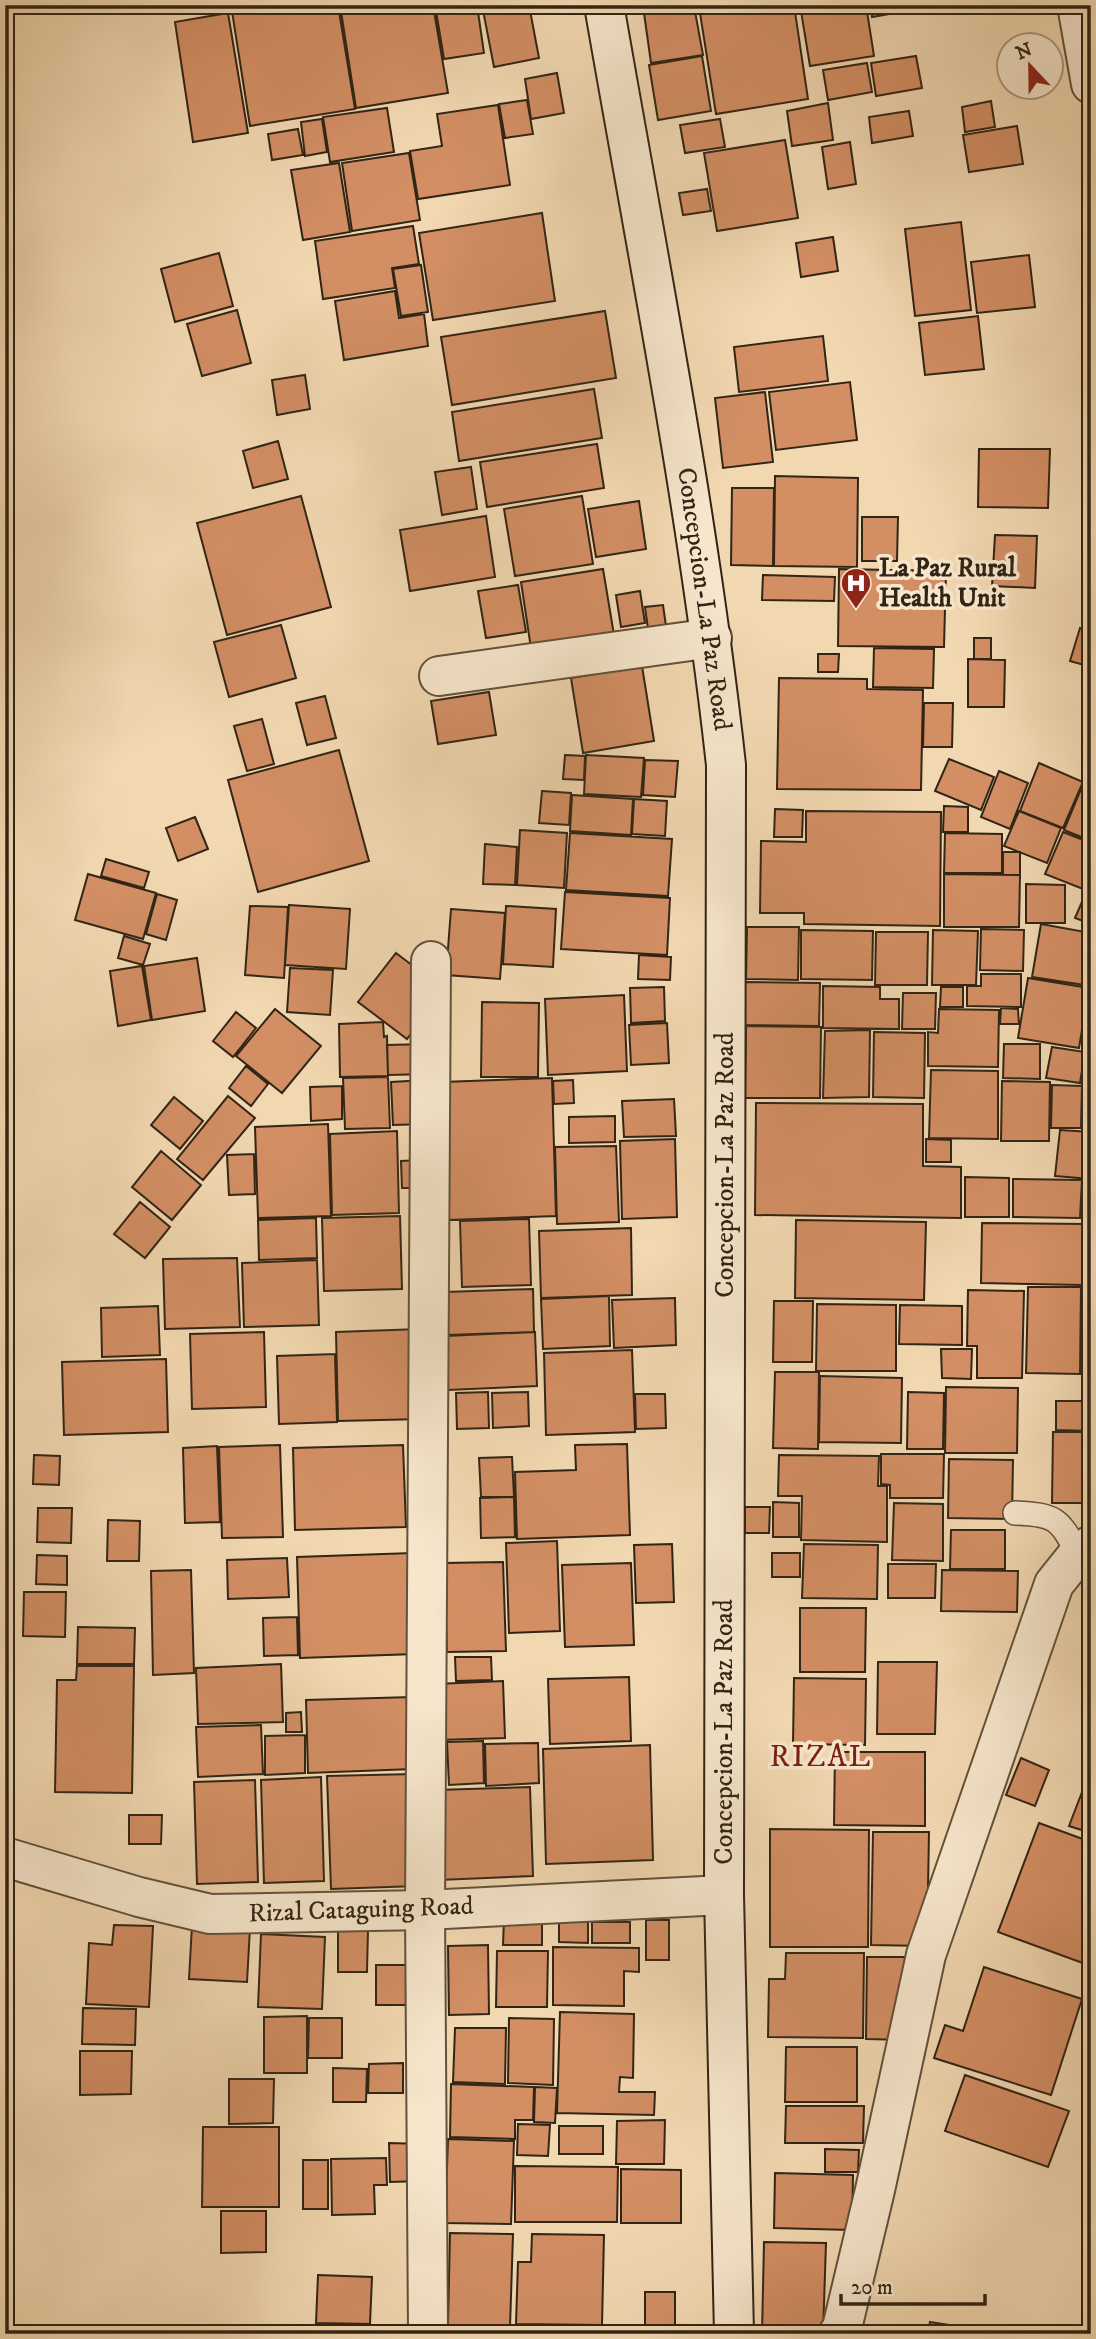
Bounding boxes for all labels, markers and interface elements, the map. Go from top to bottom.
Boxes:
north arrow [995,32,1064,102]
text: N [1013,38,1036,65]
street label: Concepcion-La Paz Road [669,465,739,733]
place label: La Paz Rural Health Unit [879,552,1017,615]
hospital icon: La Paz Rural Health Unit [839,566,873,610]
street label: Concepcion-La Paz Road [709,1032,742,1298]
street label: Concepcion-La Paz Road [708,1599,741,1865]
district label: RIZAL [770,1739,872,1776]
street label: Rizal Cataguing Road [248,1890,474,1930]
scale bar [841,2262,984,2306]
text: 20 m [851,2275,893,2301]

